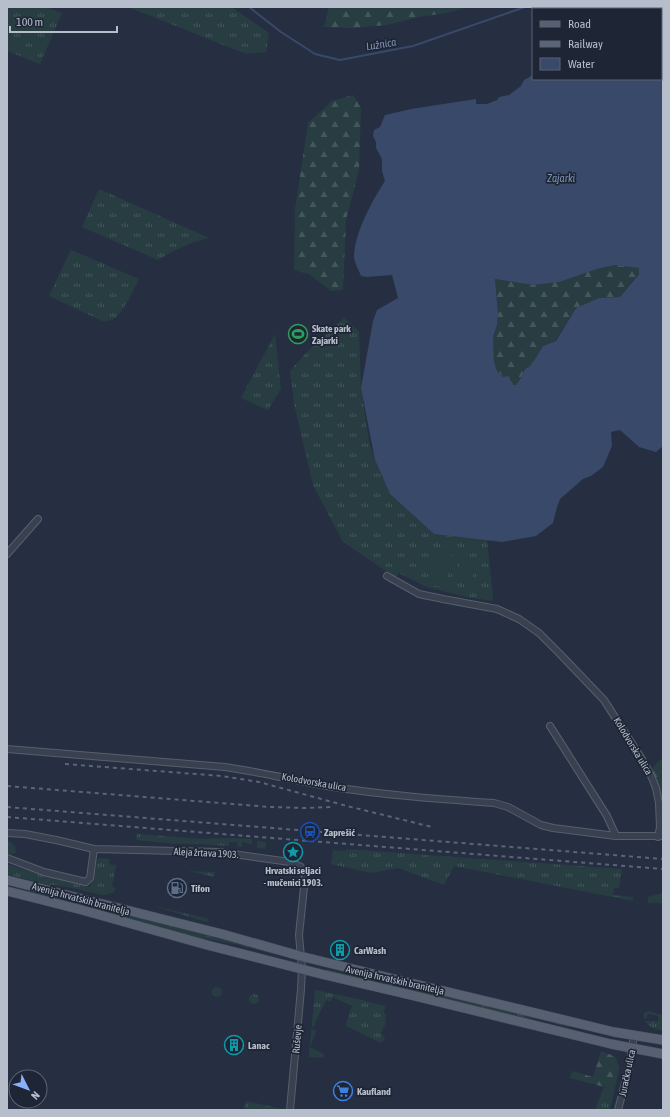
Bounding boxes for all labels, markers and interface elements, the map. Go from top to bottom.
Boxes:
scale bar [10,8,117,34]
legend [532,8,662,80]
text: 100 m [16,15,43,29]
text: Road [568,17,591,31]
water label: Lužnica [365,35,397,53]
text: Railway [568,37,603,51]
text: Water [568,57,595,71]
water label: Zajarki [547,172,575,184]
sports icon: Skate park Zajarki [287,323,309,345]
place label: Skate park Zajarki [312,323,351,346]
street label: Kolodvorska ulica [612,715,655,777]
street label: Kolodvorska ulica [281,771,347,793]
station icon: Zaprešić [299,821,321,843]
place label: Zaprešić [324,827,355,838]
place icon: Hrvatski seljaci - mučenici 1903. [282,841,304,863]
street label: Aleja žrtava 1903. [173,846,239,860]
place label: Hrvatski seljaci - mučenici 1903. [263,865,323,888]
fuel station icon: Tifon [166,877,188,899]
street label: Avenija hrvatskih branitelja [31,881,131,917]
place label: Tifon [191,883,210,894]
building icon: CarWash [329,939,351,961]
place label: CarWash [354,945,386,956]
street label: Avenija hrvatskih branitelja [345,963,446,997]
street label: Ruševje [290,1024,304,1054]
building icon: Lanac [223,1034,245,1056]
place label: Lanac [248,1040,270,1051]
street label: Juračka ulica [617,1048,637,1097]
north arrow [8,1069,48,1109]
supermarket icon: Kaufland [332,1080,354,1102]
place label: Kaufland [357,1086,391,1097]
text: N [29,1089,42,1102]

